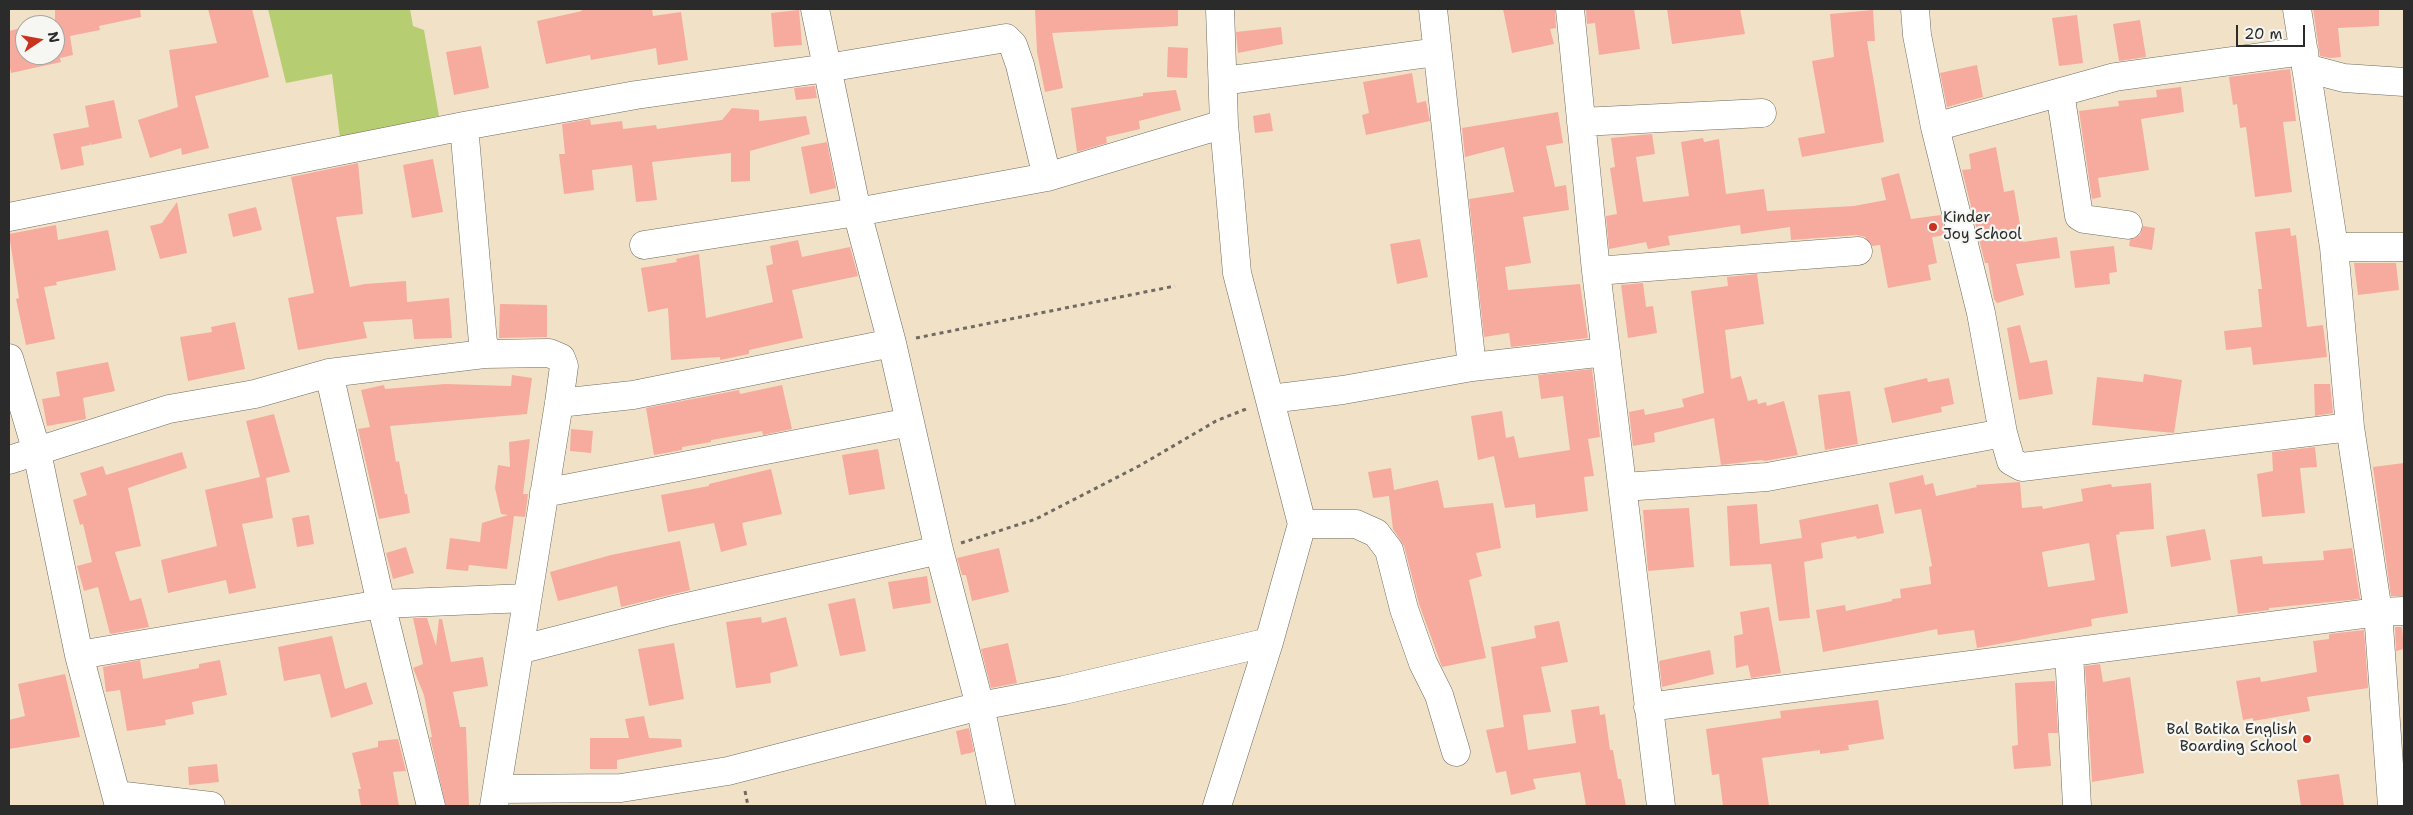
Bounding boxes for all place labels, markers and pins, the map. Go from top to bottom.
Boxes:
place label: Kinder Joy School [1943,209,2022,244]
marker: Kinder Joy School [1927,221,1939,233]
place label: Bal Batika English Boarding School [2167,721,2297,756]
marker: Bal Batika English Boarding School [2301,733,2313,745]

